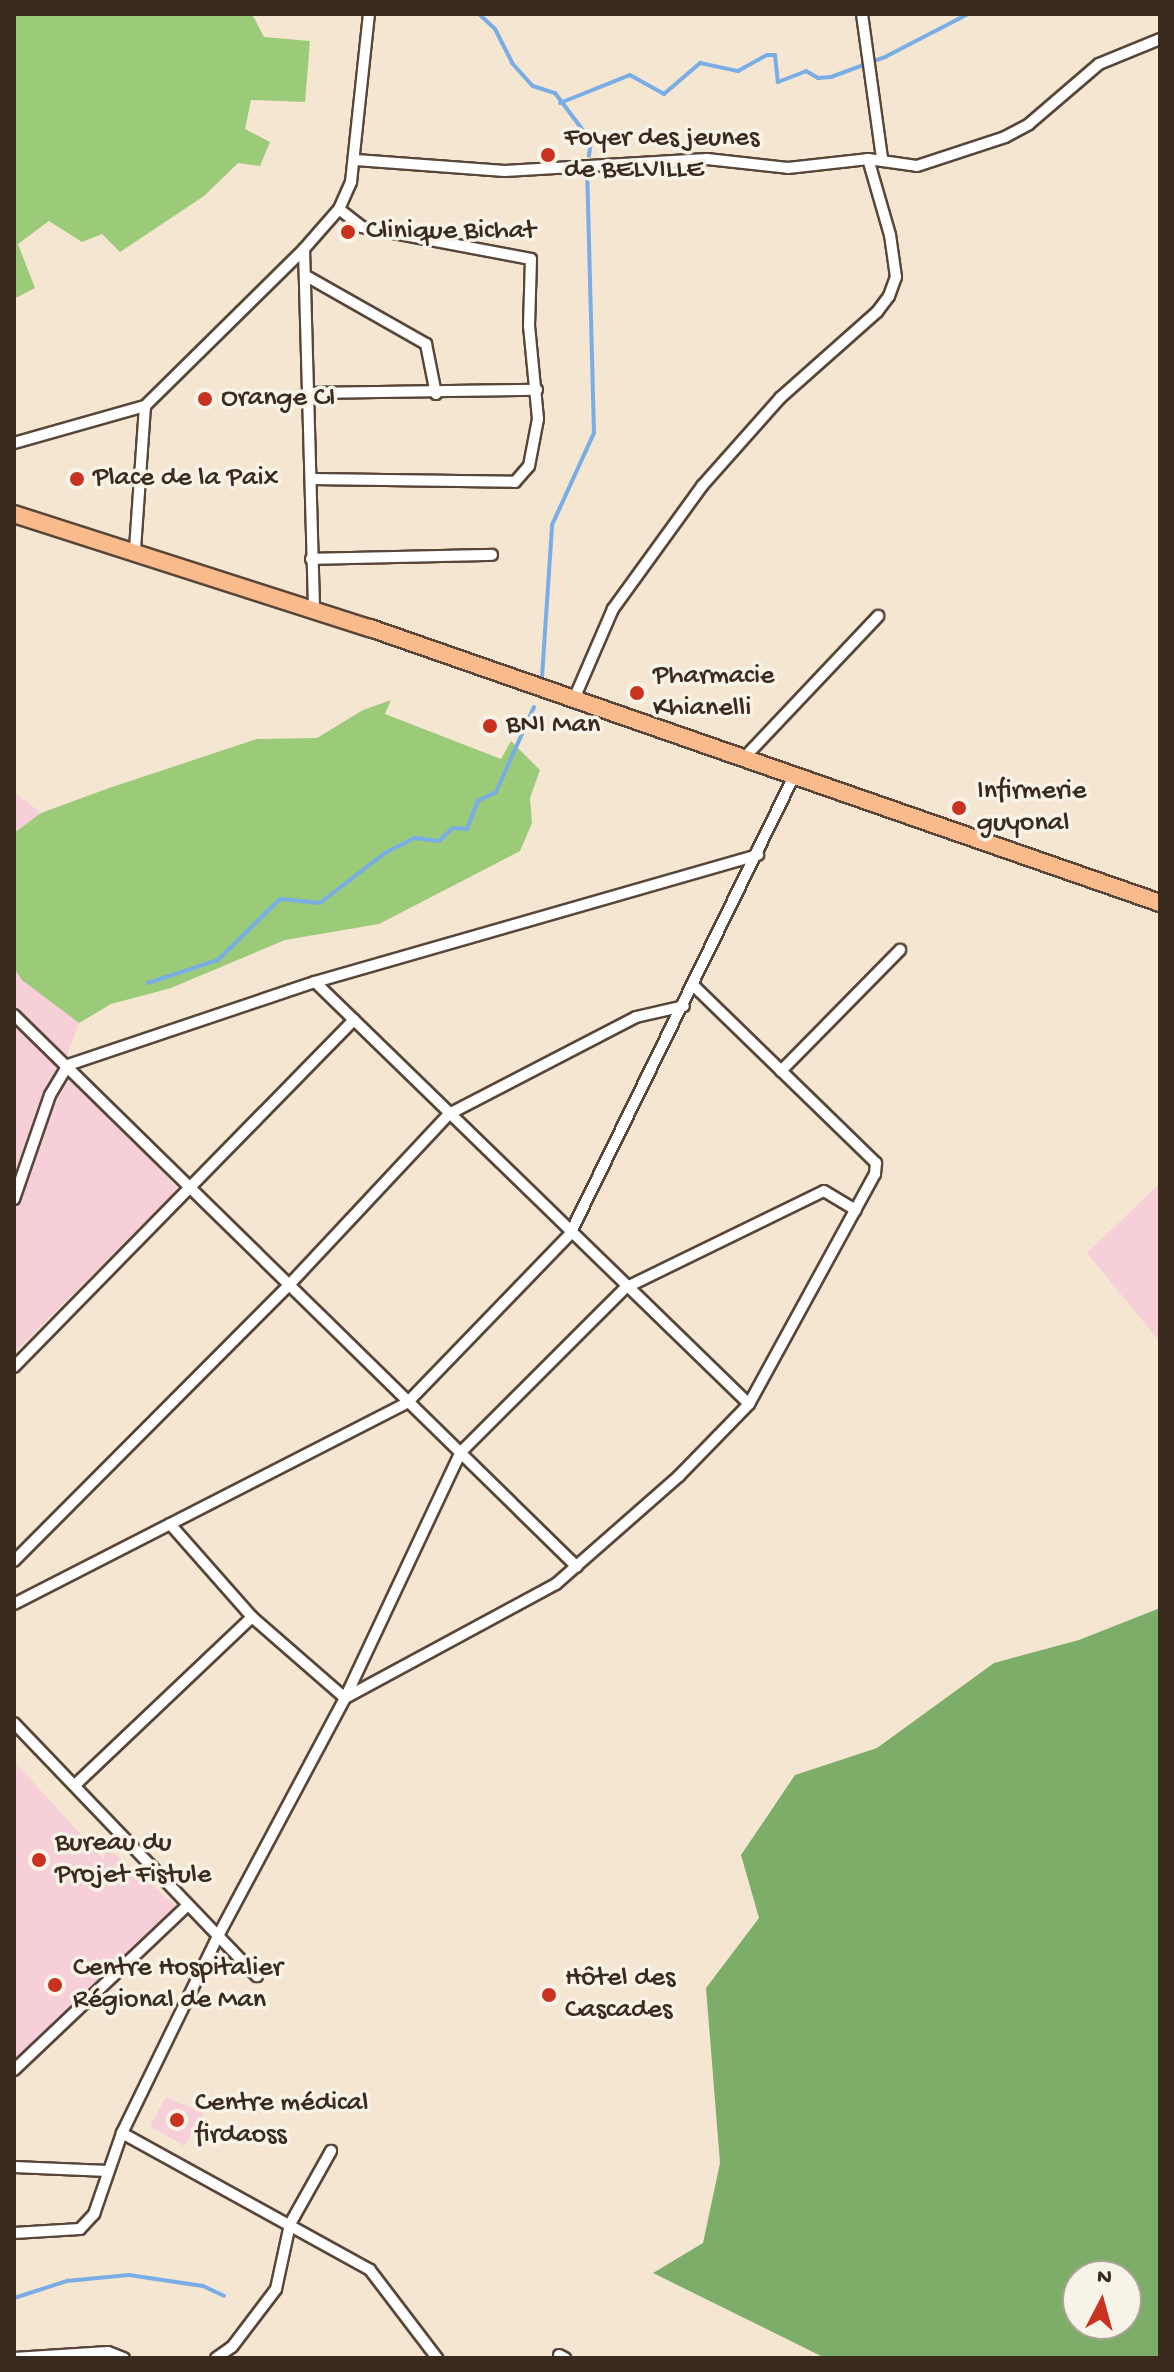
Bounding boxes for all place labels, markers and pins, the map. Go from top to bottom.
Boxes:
place label: Foyer des jeunes de BELVILLE [564,122,759,188]
marker: Foyer des jeunes de BELVILLE [539,146,557,164]
place label: Clinique Bichat [366,215,536,249]
marker: Clinique Bichat [337,221,359,243]
place label: Orange CI [221,382,336,416]
marker: Orange CI [196,390,214,408]
place label: Place de la Paix [93,462,278,496]
marker: Place de la Paix [68,470,86,488]
place label: Pharmacie Khianelli [653,660,774,726]
marker: Pharmacie Khianelli [628,684,646,702]
place label: BNI Man [506,709,600,743]
marker: BNI Man [481,717,499,735]
place label: Infirmerie guyonal [977,775,1086,841]
marker: Infirmerie guyonal [948,797,970,819]
place label: Bureau du Projet Fistule [55,1827,211,1893]
marker: Bureau du Projet Fistule [30,1851,48,1869]
place label: Centre Hospitalier Régional de Man [73,1952,283,2018]
place label: Hôtel des Cascades [565,1962,675,2028]
marker: Centre Hospitalier Régional de Man [44,1974,66,1996]
marker: Hôtel des Cascades [540,1986,558,2004]
place label: Centre médical firdaoss [195,2087,368,2153]
marker: Centre médical firdaoss [166,2109,188,2131]

